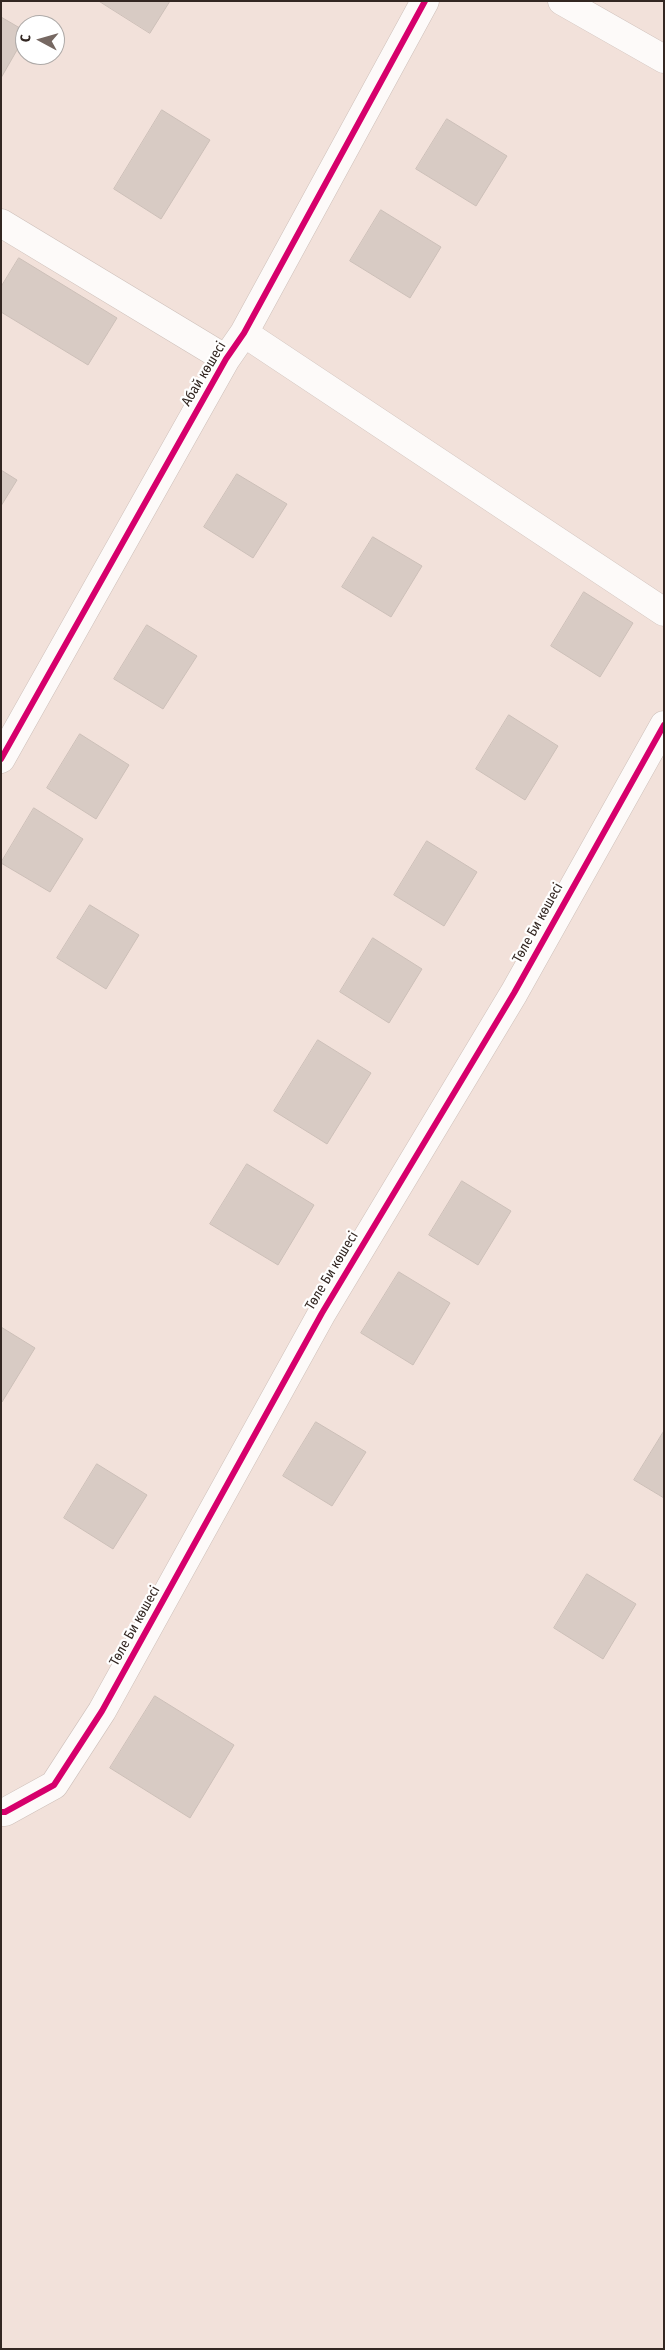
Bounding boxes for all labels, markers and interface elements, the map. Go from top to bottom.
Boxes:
north arrow [15,15,65,65]
text: С [17,34,34,43]
street label: Абай көшесі [178,339,230,409]
street label: Төле Би көшесі [509,880,567,966]
street label: Төле Би көшесі [302,1229,362,1313]
street label: Төле Би көшесі [106,1583,164,1669]

